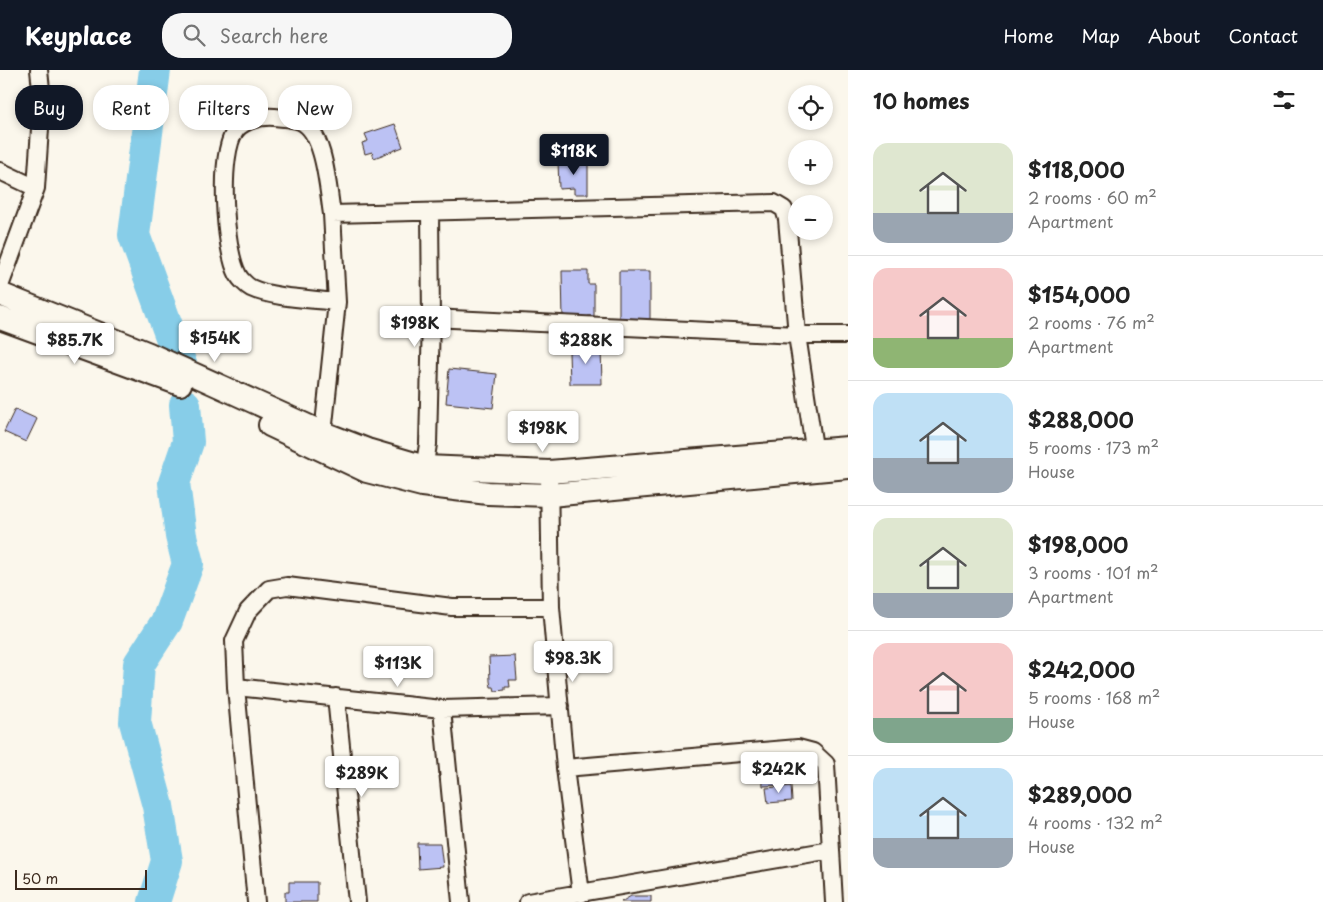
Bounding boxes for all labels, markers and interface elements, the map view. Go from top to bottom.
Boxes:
search box [162,13,512,58]
text: Keyplace [25,17,132,53]
icon: search [180,21,208,49]
text: Search here [220,21,328,49]
text: Home [1003,22,1053,49]
text: Map [1081,22,1120,49]
text: About [1148,22,1200,49]
text: Contact [1228,22,1298,49]
text: 10 homes [873,84,970,116]
chip: Buy [15,85,83,130]
chip: Rent [93,85,169,130]
chip: Filters [179,85,268,130]
chip: New [278,85,352,130]
map controls [788,85,833,240]
button: locate [788,85,833,130]
icon: filters [1270,86,1298,114]
pin: $118K [539,134,609,176]
text: $118K [551,138,597,162]
button: + [788,140,833,185]
text: $118,000 [1028,153,1125,185]
icon: home [913,163,973,223]
text: 2 rooms · 60 m² [1028,185,1157,209]
button: − [788,195,833,240]
text: Apartment [1028,209,1113,233]
text: $154,000 [1028,278,1130,310]
icon: home [913,288,973,348]
pin: $198K [380,306,450,348]
text: $198K [391,310,439,334]
text: 2 rooms · 76 m² [1028,310,1155,334]
pin: $154K [180,320,250,363]
pin: $85.7K [34,322,116,365]
pin: $288K [551,322,621,365]
text: $154K [190,325,240,349]
text: $85.7K [47,327,103,351]
text: $288K [560,327,612,351]
text: Apartment [1028,334,1113,358]
text: $288,000 [1028,403,1134,435]
pin: $198K [508,410,578,453]
icon: home [913,413,973,473]
text: $198K [519,415,567,439]
text: 5 rooms · 173 m² [1028,435,1159,459]
text: House [1028,459,1075,483]
text: $198,000 [1028,528,1128,560]
icon: home [913,538,973,598]
text: 3 rooms · 101 m² [1028,560,1159,584]
text: Apartment [1028,584,1113,608]
pin: $98.3K [532,640,614,683]
text: $98.3K [545,645,601,669]
pin: $113K [363,646,433,688]
text: $113K [374,650,422,674]
text: $242,000 [1028,653,1135,685]
icon: home [913,663,973,723]
text: 5 rooms · 168 m² [1028,685,1160,709]
text: House [1028,709,1075,733]
pin: $242K [744,752,814,794]
pin: $289K [327,756,397,798]
text: $242K [752,756,806,780]
text: $289K [336,760,388,784]
text: $289,000 [1028,778,1132,810]
icon: home [913,788,973,848]
text: 4 rooms · 132 m² [1028,810,1163,834]
text: House [1028,834,1075,858]
scale bar [15,867,148,890]
text: 50 m [22,868,58,889]

